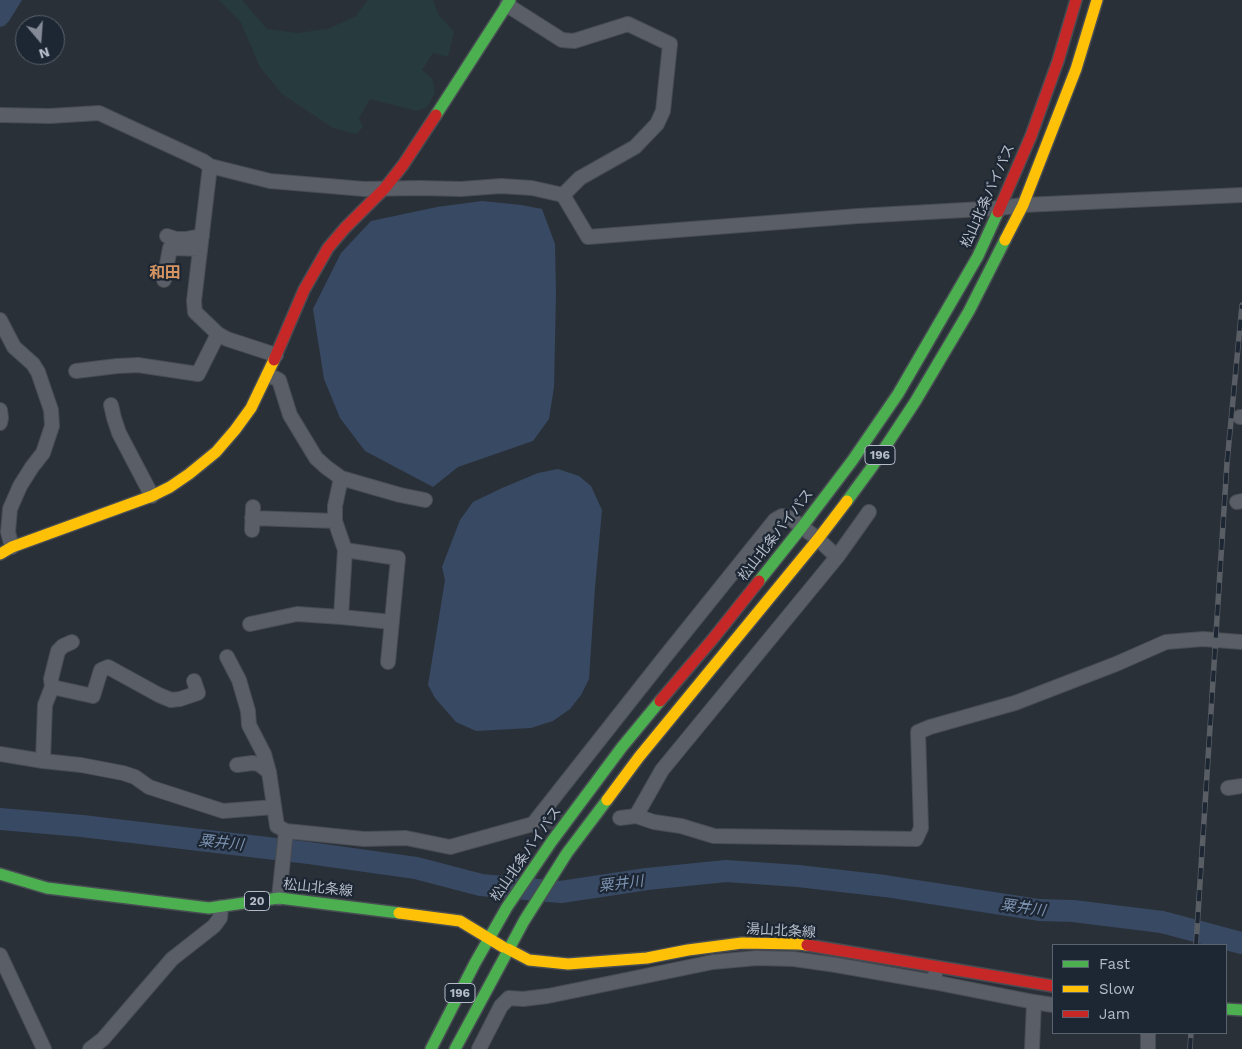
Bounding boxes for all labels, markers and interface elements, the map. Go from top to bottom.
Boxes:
north arrow [15,15,65,65]
text: N [37,44,52,63]
street label: 松山北条バイパス [958,141,1018,251]
district label: 和田 [149,263,181,283]
road number: 196 [865,446,895,464]
street label: 松山北条バイパス [735,486,817,584]
street label: 松山北条バイパス [487,803,565,905]
water label: 粟井川 [198,832,244,854]
water label: 粟井川 [598,872,644,896]
street label: 松山北条線 [282,876,354,900]
road number: 20 [244,891,270,910]
water label: 粟井川 [999,896,1047,920]
street label: 湯山北条線 [746,921,816,941]
legend [1052,944,1227,1034]
text: Fast [1099,955,1130,973]
text: Slow [1099,980,1135,998]
road number: 196 [445,984,475,1002]
text: Jam [1099,1005,1130,1023]

